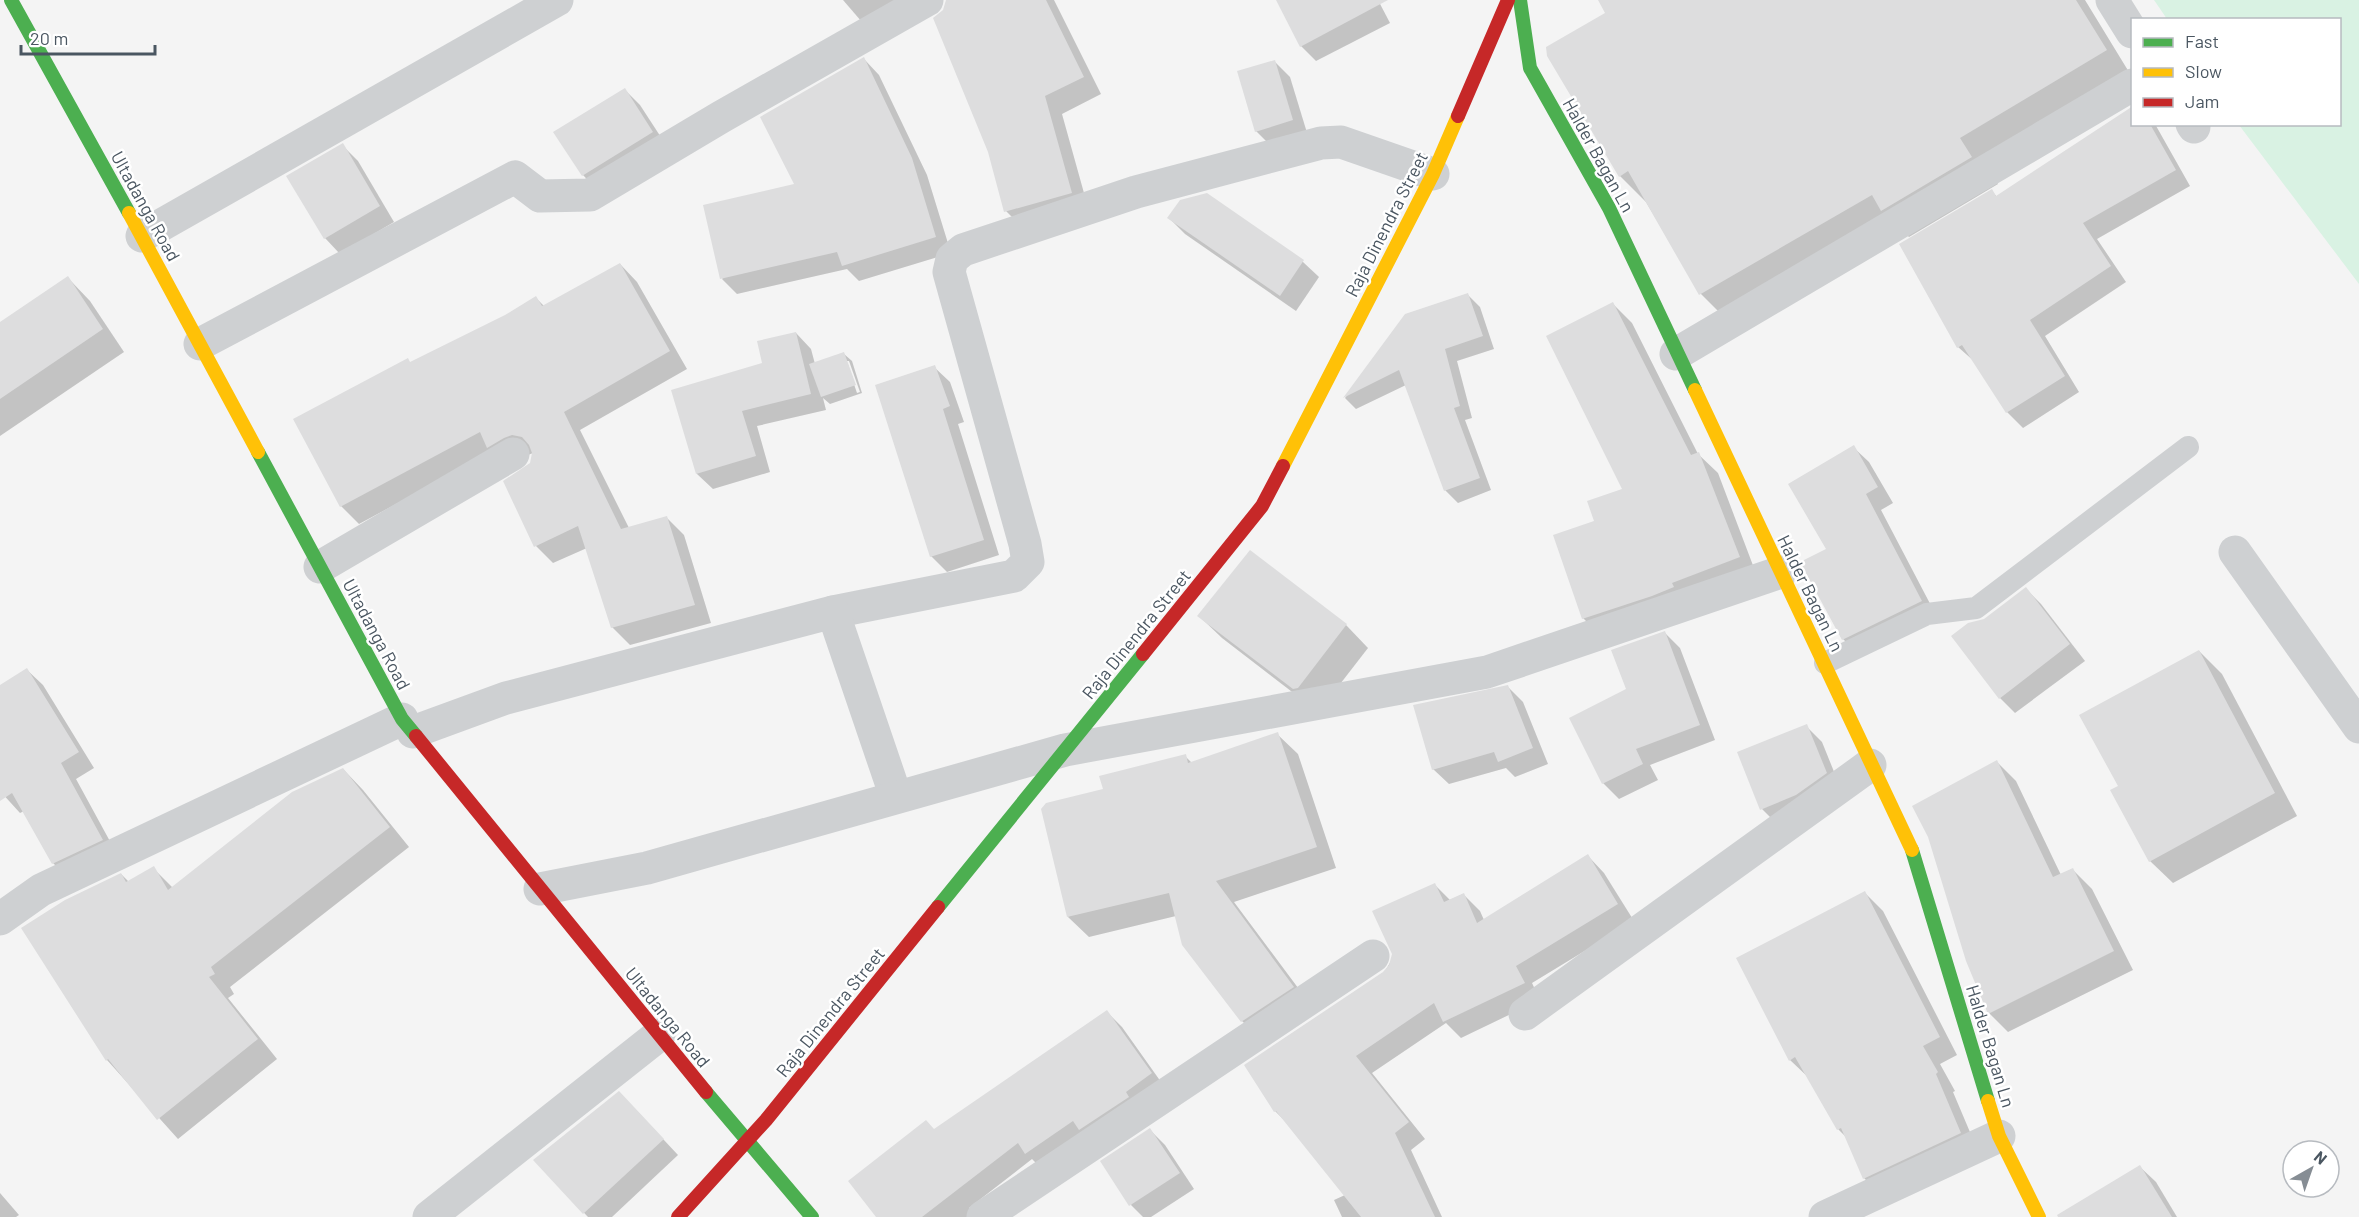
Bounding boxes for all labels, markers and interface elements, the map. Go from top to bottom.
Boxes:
scale bar [21,18,154,56]
legend [2131,18,2341,126]
text: 20 m [30,27,68,49]
text: Fast [2185,30,2219,52]
text: Slow [2185,60,2222,82]
text: Jam [2185,90,2219,112]
street label: Halder Bagan Ln [1559,94,1639,216]
street label: Ultadanga Road [107,147,185,265]
street label: Raja Dinendra Street [1340,148,1432,300]
street label: Halder Bagan Ln [1773,531,1849,655]
street label: Raja Dinendra Street [1077,565,1195,703]
street label: Ultadanga Road [339,575,415,693]
street label: Raja Dinendra Street [771,943,889,1081]
street label: Ultadanga Road [621,962,715,1072]
street label: Halder Bagan Ln [1962,982,2020,1110]
north arrow [2281,1139,2341,1199]
text: N [2311,1146,2331,1168]

